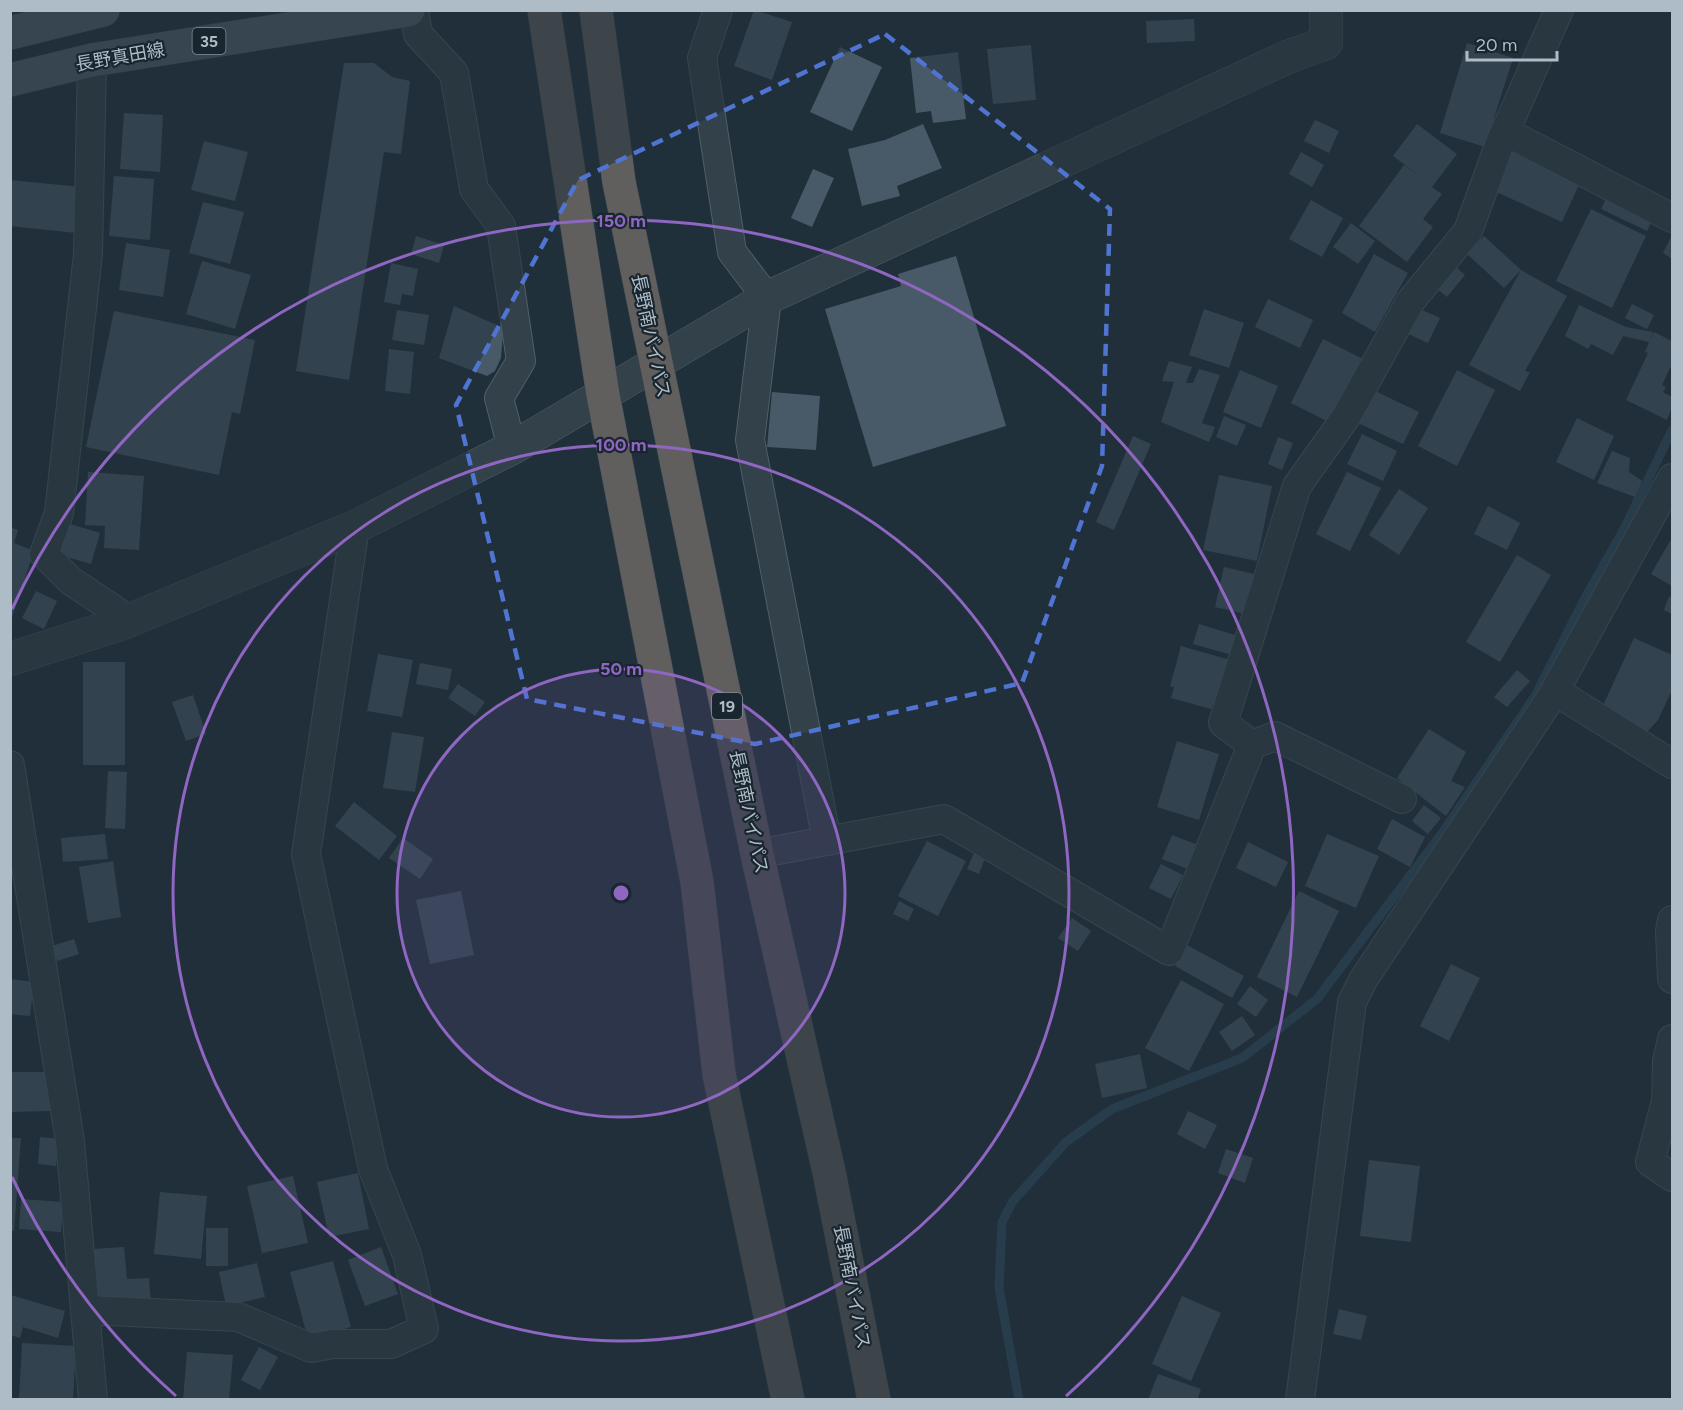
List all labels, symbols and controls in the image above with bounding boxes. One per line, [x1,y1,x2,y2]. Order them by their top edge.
scale bar [1467,24,1557,62]
road number: 35 [192,28,226,54]
text: 20 m [1476,34,1517,56]
street label: 長野真田線 [74,38,166,76]
text: 150 m [596,210,646,232]
street label: 長野南バイパス [627,272,675,400]
text: 100 m [596,434,646,456]
text: 50 m [600,658,642,680]
road number: 19 [712,693,742,719]
street label: 長野南バイパス [725,748,773,876]
centre of rings [611,883,631,903]
street label: 長野南バイパス [829,1223,875,1351]

